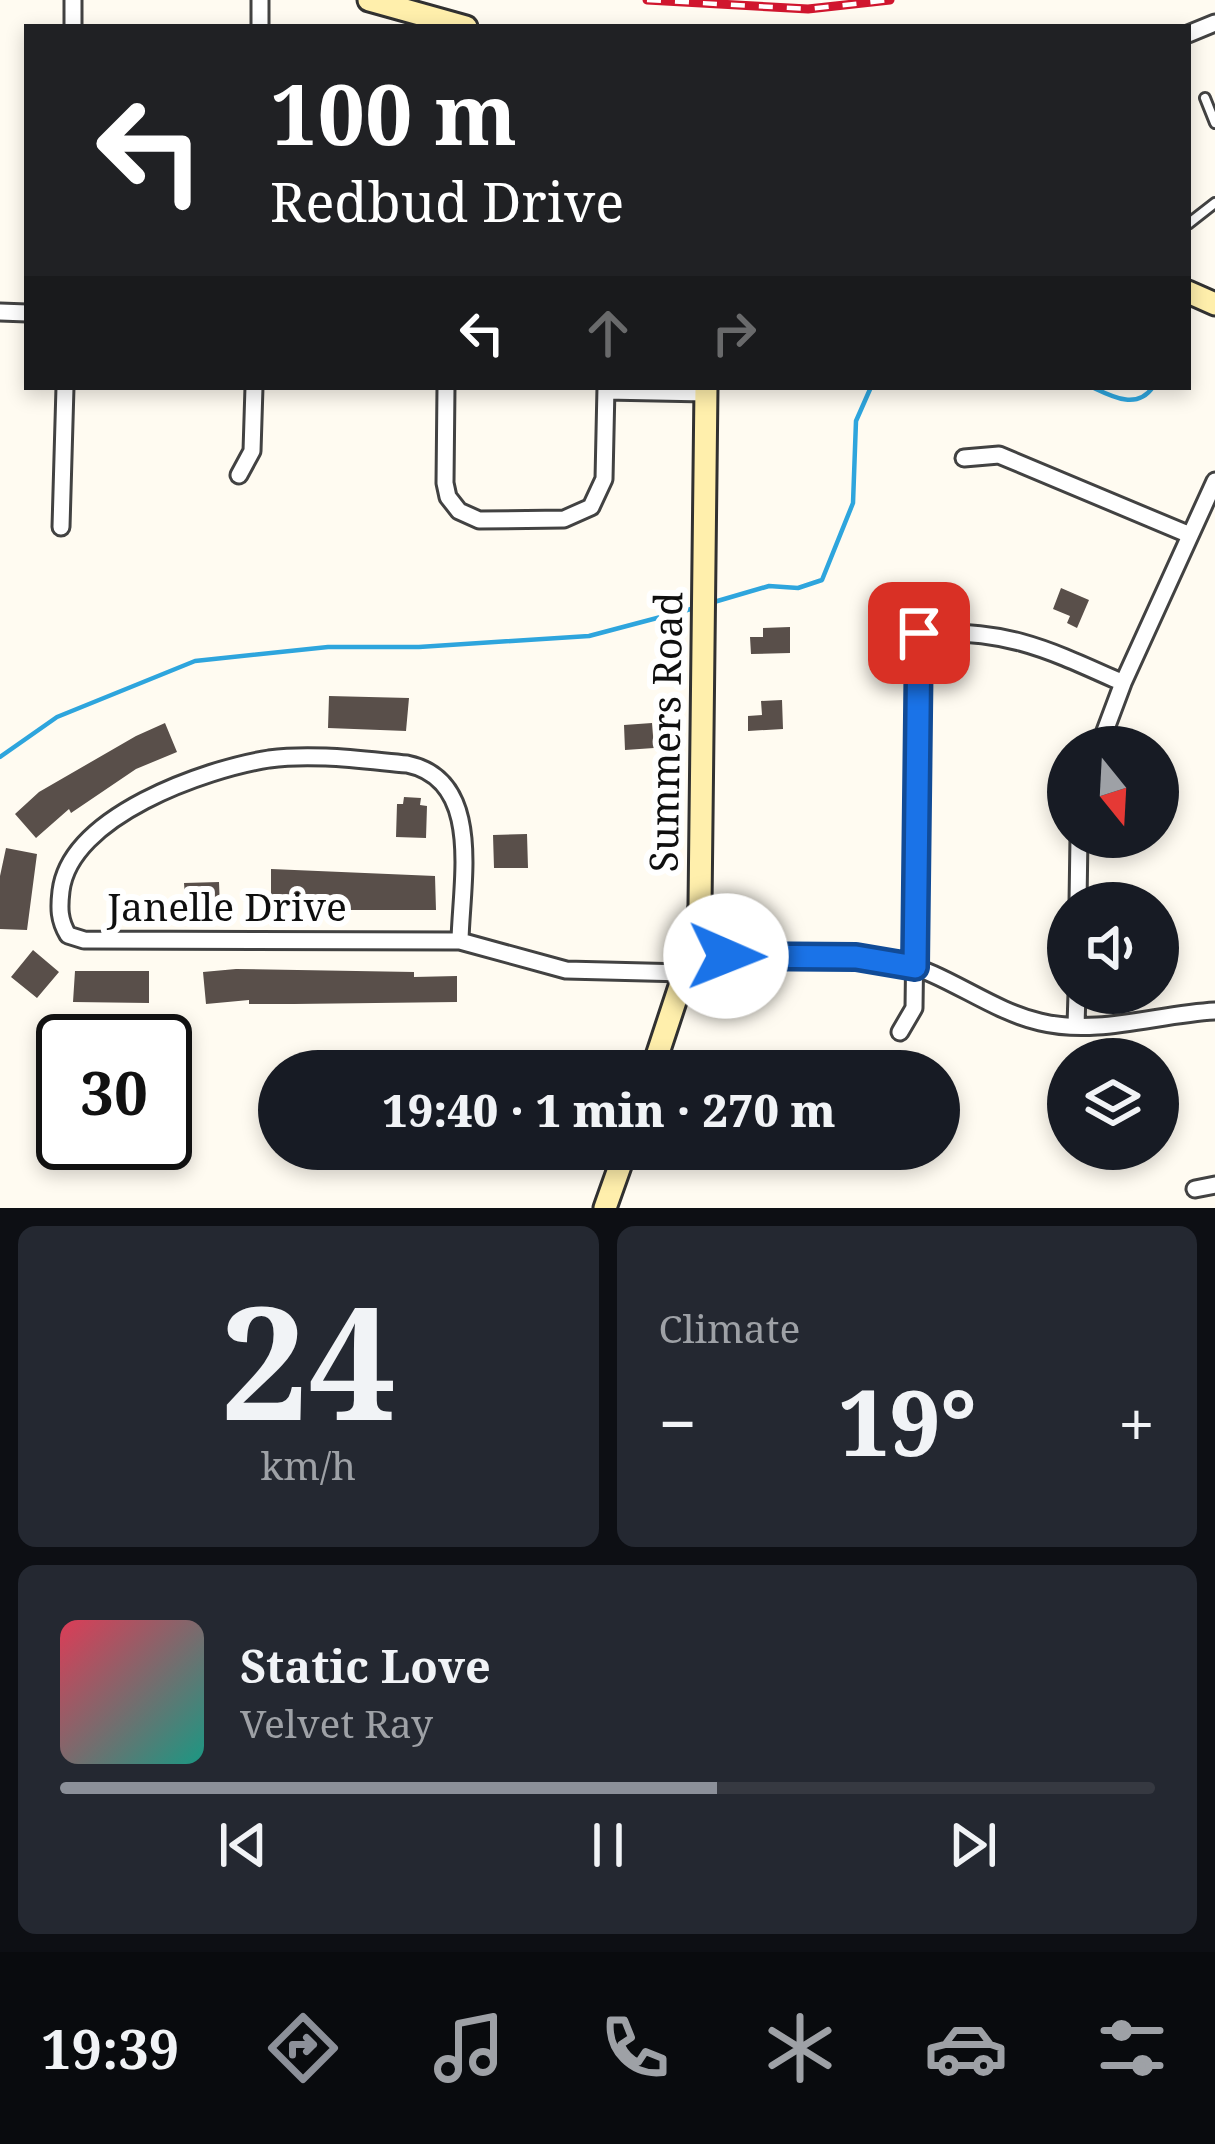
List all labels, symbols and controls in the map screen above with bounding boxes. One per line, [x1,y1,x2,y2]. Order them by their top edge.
text: 100 m [270,55,517,170]
icon: left [72,72,228,228]
text: Redbud Drive [270,164,624,238]
icon: left [449,300,515,366]
icon: ahead [575,300,641,366]
icon: right [701,300,767,366]
pin [868,582,970,684]
street label: Summers Road [636,591,693,873]
icon: arrive [886,600,952,666]
north arrow [1047,726,1179,858]
map controls [1047,726,1179,1170]
street label: Janelle Drive [106,879,347,932]
button: sound [1047,882,1179,1014]
position arrow [663,893,789,1019]
speed limit sign: 30 [36,1014,192,1170]
button: layers [1047,1038,1179,1170]
text: 19:40 · 1 min · 270 m [382,1079,836,1140]
text: 24 [220,1253,396,1466]
text: Climate [659,1301,800,1354]
text: 19° [838,1360,976,1482]
text: − [659,1377,697,1467]
text: + [1118,1377,1155,1467]
text: km/h [260,1438,356,1491]
text: Static Love [240,1635,491,1696]
text: Velvet Ray [240,1696,433,1749]
icon: previous [210,1812,276,1878]
icon: pause [575,1812,641,1878]
icon: next [940,1812,1006,1878]
icon: directions [261,2006,345,2090]
icon: music [427,2006,511,2090]
icon: phone [593,2006,677,2090]
icon: climate [758,2006,842,2090]
icon: car [924,2006,1008,2090]
icon: filters [1090,2006,1174,2090]
text: 19:39 [41,2011,179,2085]

